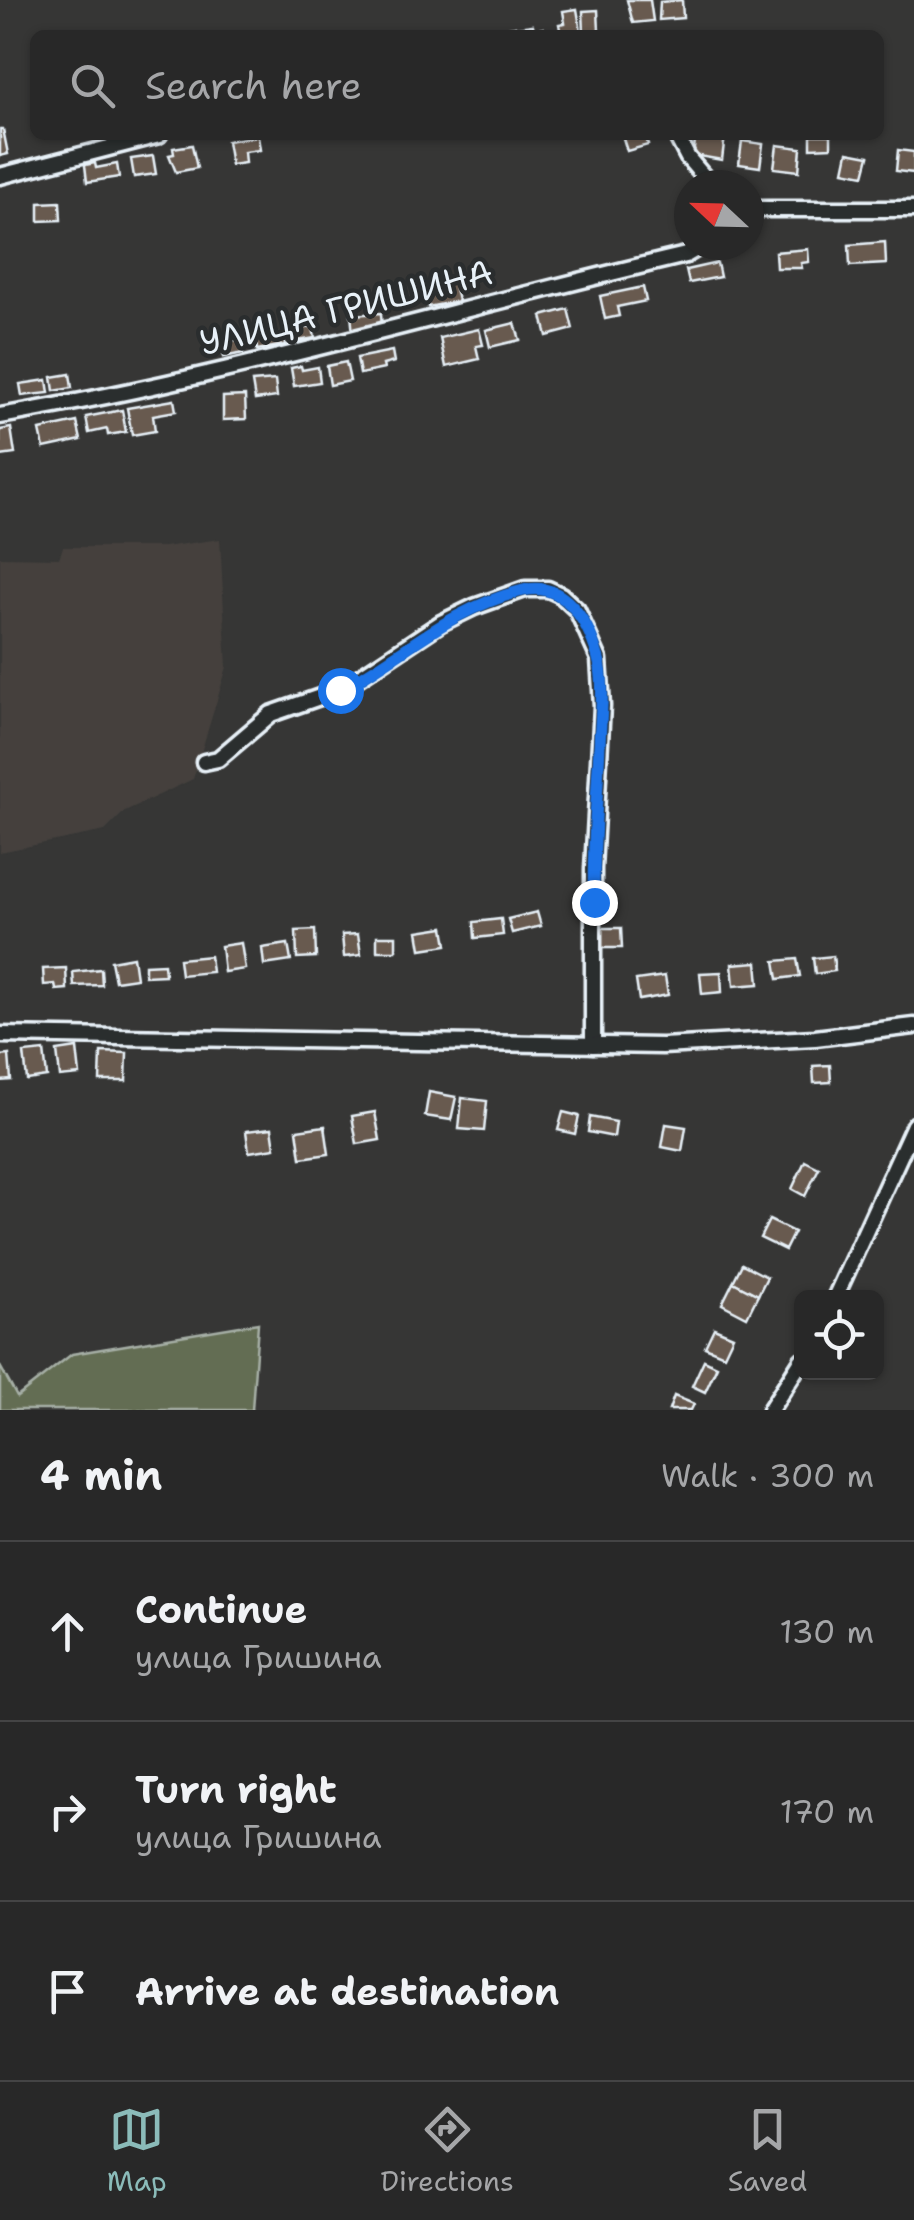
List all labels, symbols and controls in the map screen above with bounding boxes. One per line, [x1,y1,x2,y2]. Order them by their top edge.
search box [30,30,884,140]
icon: search [65,58,120,113]
text: Search here [145,60,362,111]
north arrow [674,170,764,260]
street label: УЛИЦА ГРИШИНА [194,248,498,366]
route start [318,668,364,714]
route end [572,880,618,926]
map controls [794,1290,884,1380]
button: locate [794,1290,884,1380]
text: 4 min [40,1447,162,1503]
text: Walk · 300 m [661,1454,874,1497]
text: Continue [135,1584,307,1635]
icon: ahead [40,1604,95,1659]
text: 130 m [779,1610,874,1653]
text: улица Гришина [135,1635,382,1678]
text: Turn right [135,1764,337,1815]
icon: right [40,1784,95,1839]
text: 170 m [780,1790,874,1833]
text: улица Гришина [135,1815,382,1858]
icon: arrive [40,1964,95,2019]
text: Arrive at destination [135,1966,559,2017]
tab: Map [107,2102,167,2200]
tab: Directions [380,2102,514,2200]
tab: Saved [728,2102,807,2200]

